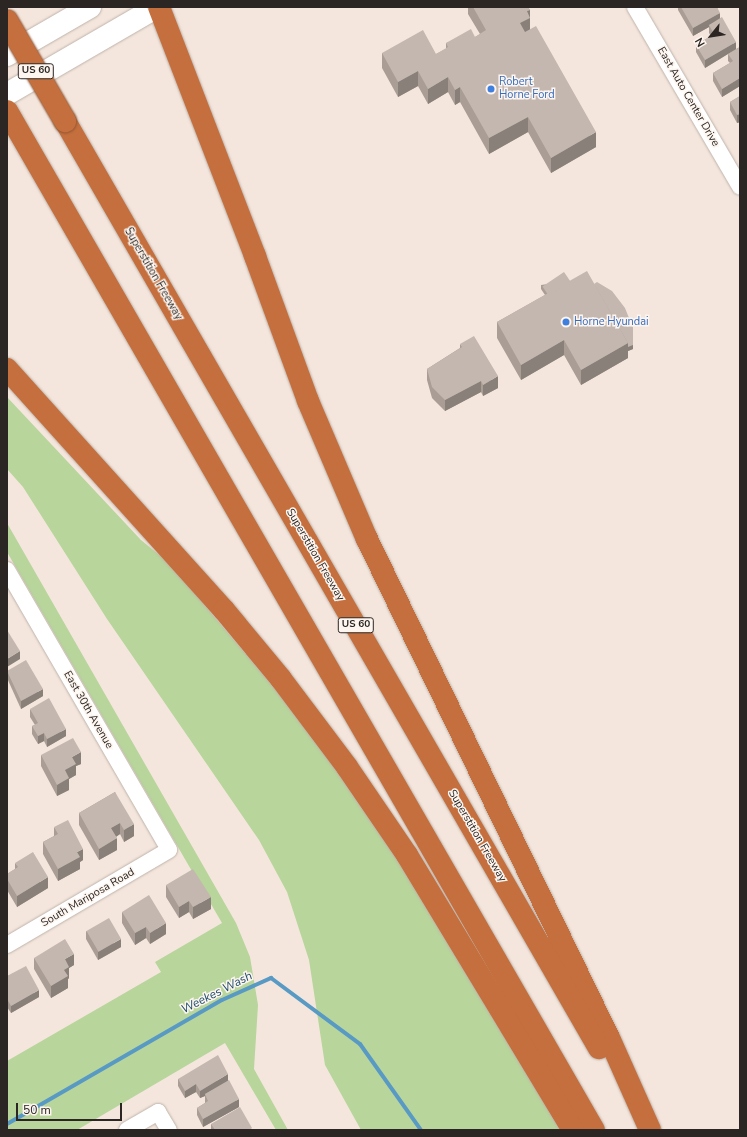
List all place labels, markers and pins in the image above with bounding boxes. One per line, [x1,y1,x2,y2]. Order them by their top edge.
place label: Robert Horne Ford [499,76,555,102]
marker: Robert Horne Ford [486,84,496,94]
place label: Horne Hyundai [574,315,649,329]
marker: Horne Hyundai [561,317,571,327]

